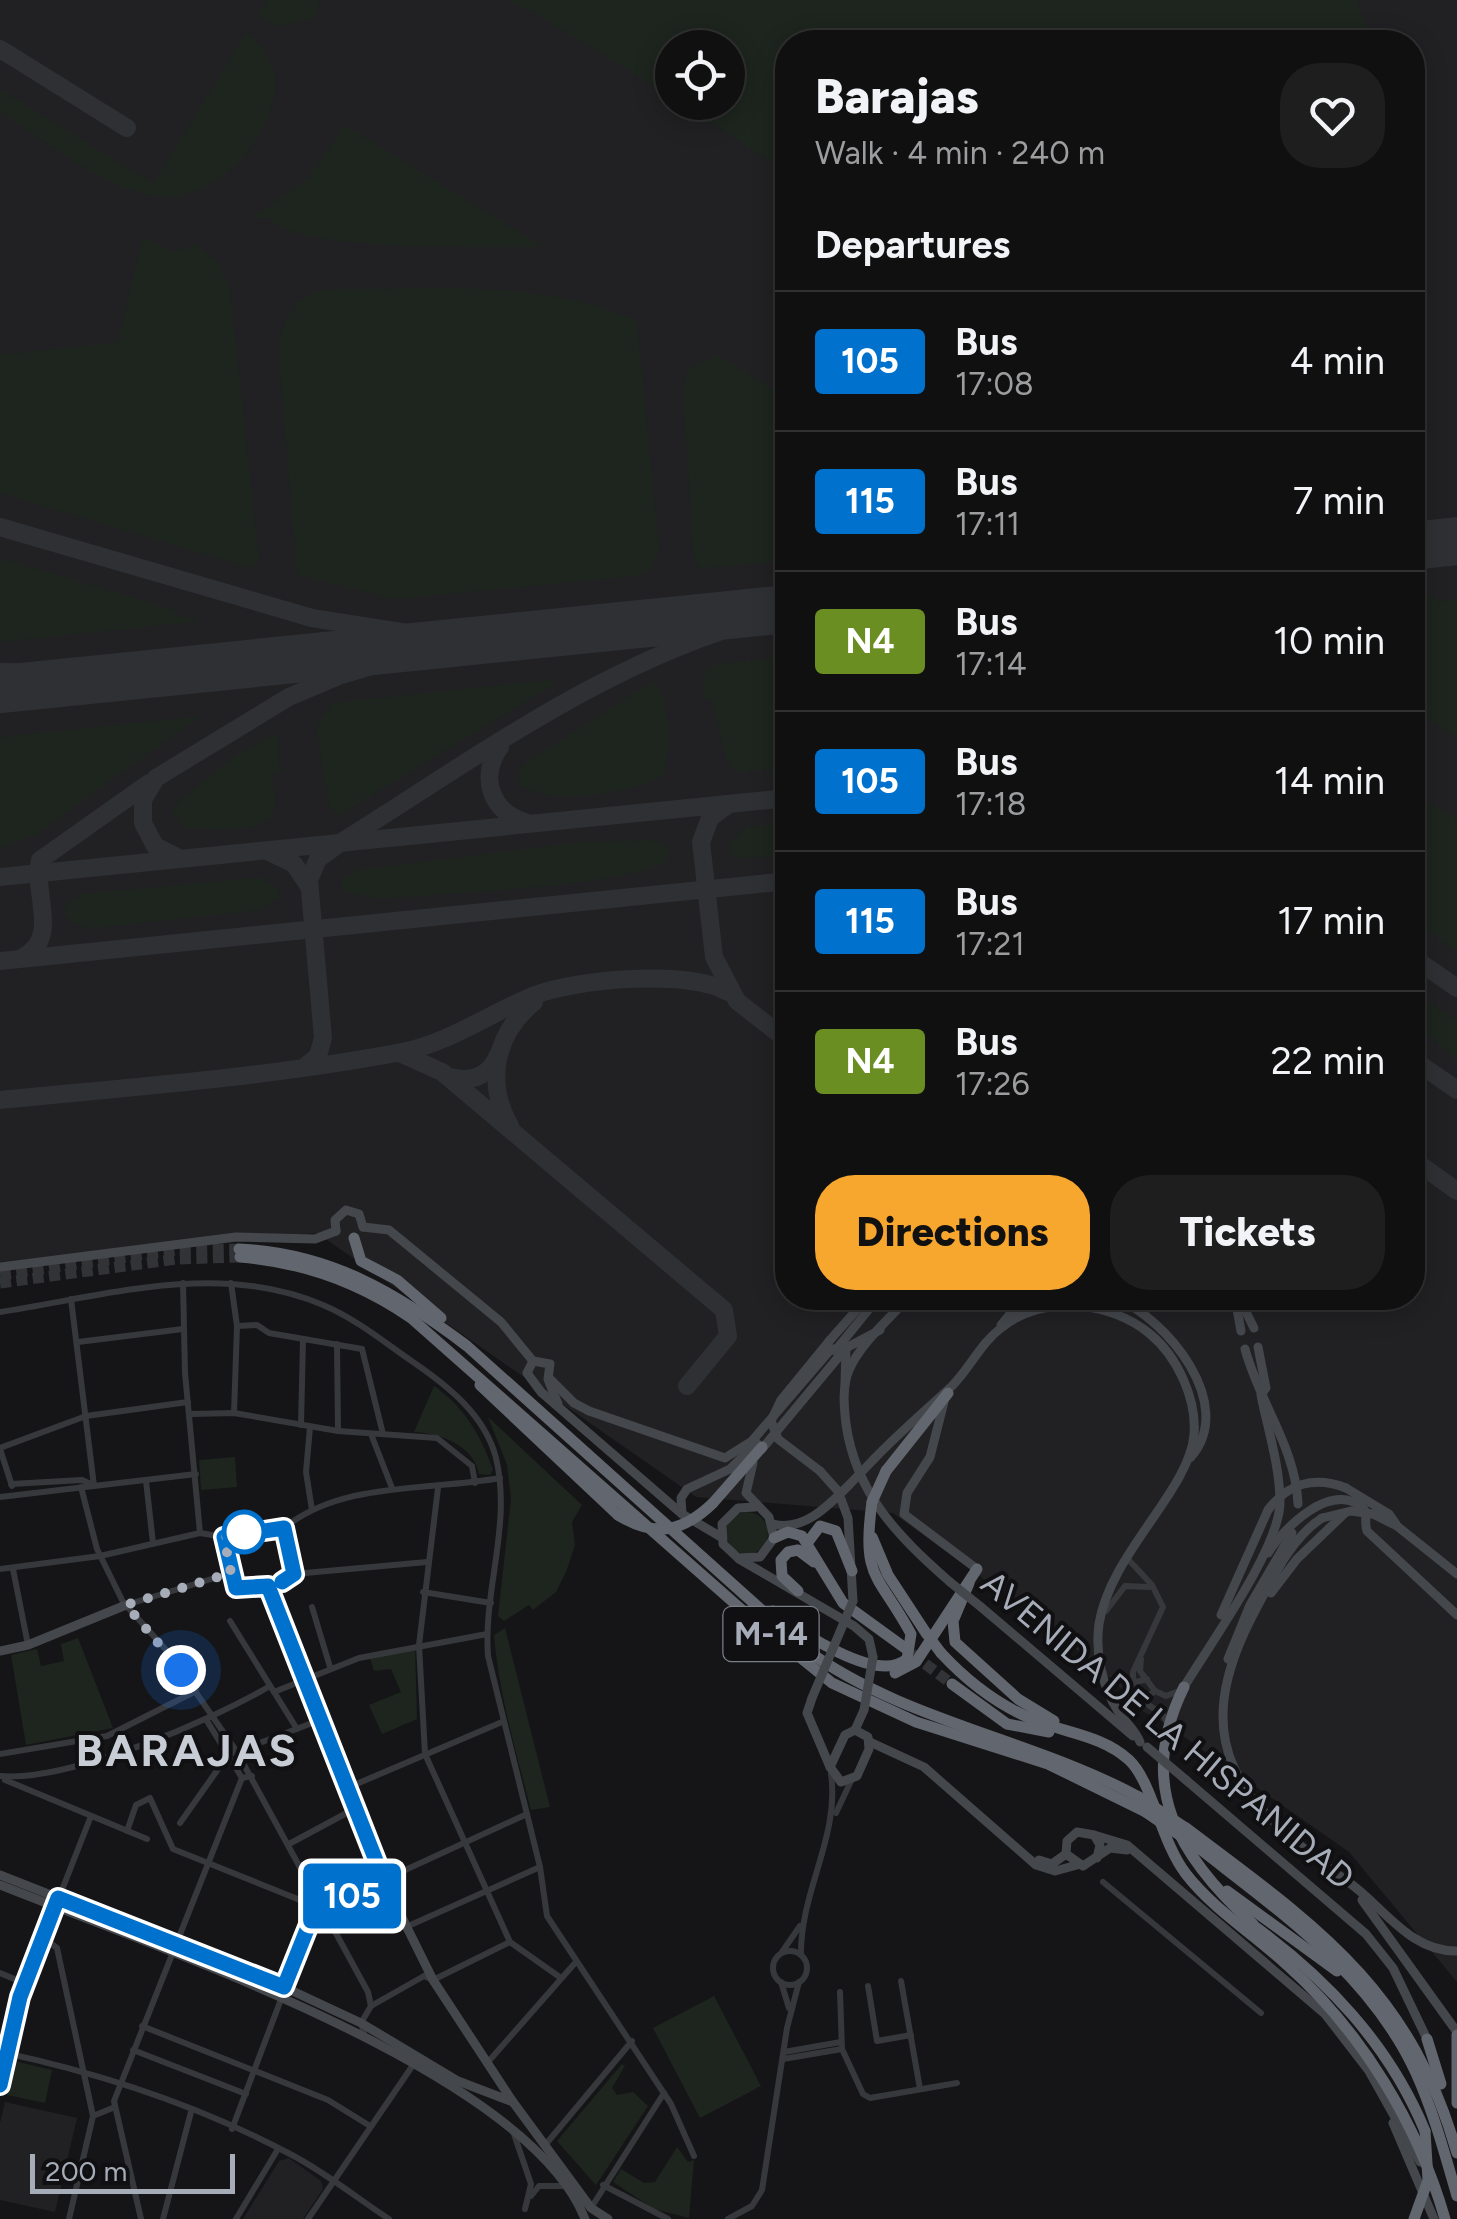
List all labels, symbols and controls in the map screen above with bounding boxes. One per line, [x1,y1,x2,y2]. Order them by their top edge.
map controls [655,30,745,120]
button: locate [655,30,745,120]
button: heart [1280,63,1385,168]
text: Barajas [815,67,979,125]
text: Walk · 4 min · 240 m [815,134,1105,172]
text: Departures [815,222,1010,268]
text: Bus [955,319,1018,365]
text: 4 min [1290,338,1385,384]
text: 105 [841,340,899,382]
text: 17:08 [955,365,1034,403]
text: Bus [955,459,1018,505]
text: 7 min [1293,478,1385,524]
text: 115 [845,480,895,522]
text: 17:11 [955,505,1020,543]
text: Bus [955,599,1018,645]
text: 10 min [1273,618,1385,664]
text: N4 [845,620,895,662]
text: 17:14 [955,645,1027,683]
text: Bus [955,739,1018,785]
text: 14 min [1274,758,1385,804]
text: 105 [841,760,899,802]
text: 17:18 [955,785,1026,823]
text: Bus [955,879,1018,925]
text: 17 min [1277,898,1385,944]
text: 115 [845,900,895,942]
text: 17:21 [955,925,1025,963]
text: Bus [955,1019,1018,1065]
text: 22 min [1271,1038,1385,1084]
text: N4 [845,1040,895,1082]
text: 17:26 [955,1065,1030,1103]
button: Directions [815,1175,1090,1290]
button: Tickets [1110,1175,1385,1290]
unlabelled marker [223,1511,265,1553]
street label: AVENIDA DE LA HISPANIDAD [973,1562,1363,1898]
road number: M-14 [724,1607,818,1661]
your location [156,1645,206,1695]
district label: BARAJAS [76,1723,298,1777]
line badge: 105 [294,1864,410,1928]
text: 105 [323,1875,381,1917]
scale bar [30,2149,235,2194]
text: 200 m [45,2154,127,2188]

